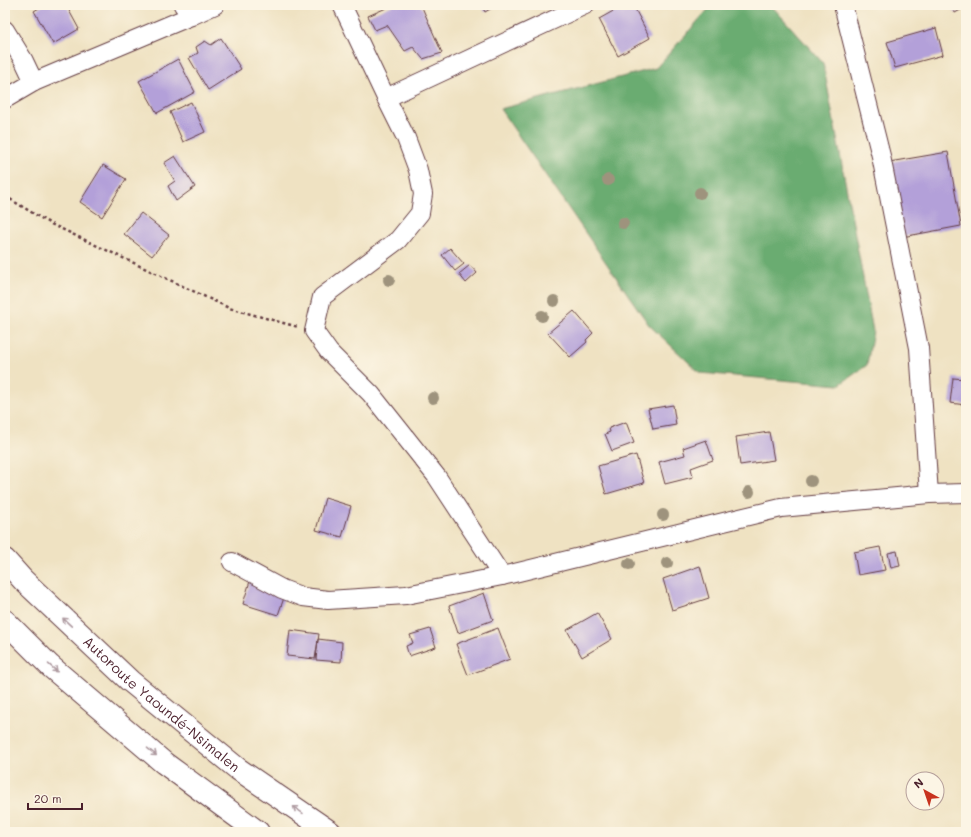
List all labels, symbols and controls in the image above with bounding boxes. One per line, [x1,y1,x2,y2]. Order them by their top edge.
one-way arrow [63,618,73,627]
street label: Autoroute Yaoundé-Nsimalen [79,632,244,776]
one-way arrow [48,663,58,672]
one-way arrow [146,748,157,757]
north arrow [905,771,945,811]
text: N [910,775,926,791]
scale bar [28,785,82,811]
text: 20 m [34,790,62,806]
one-way arrow [293,806,304,814]

